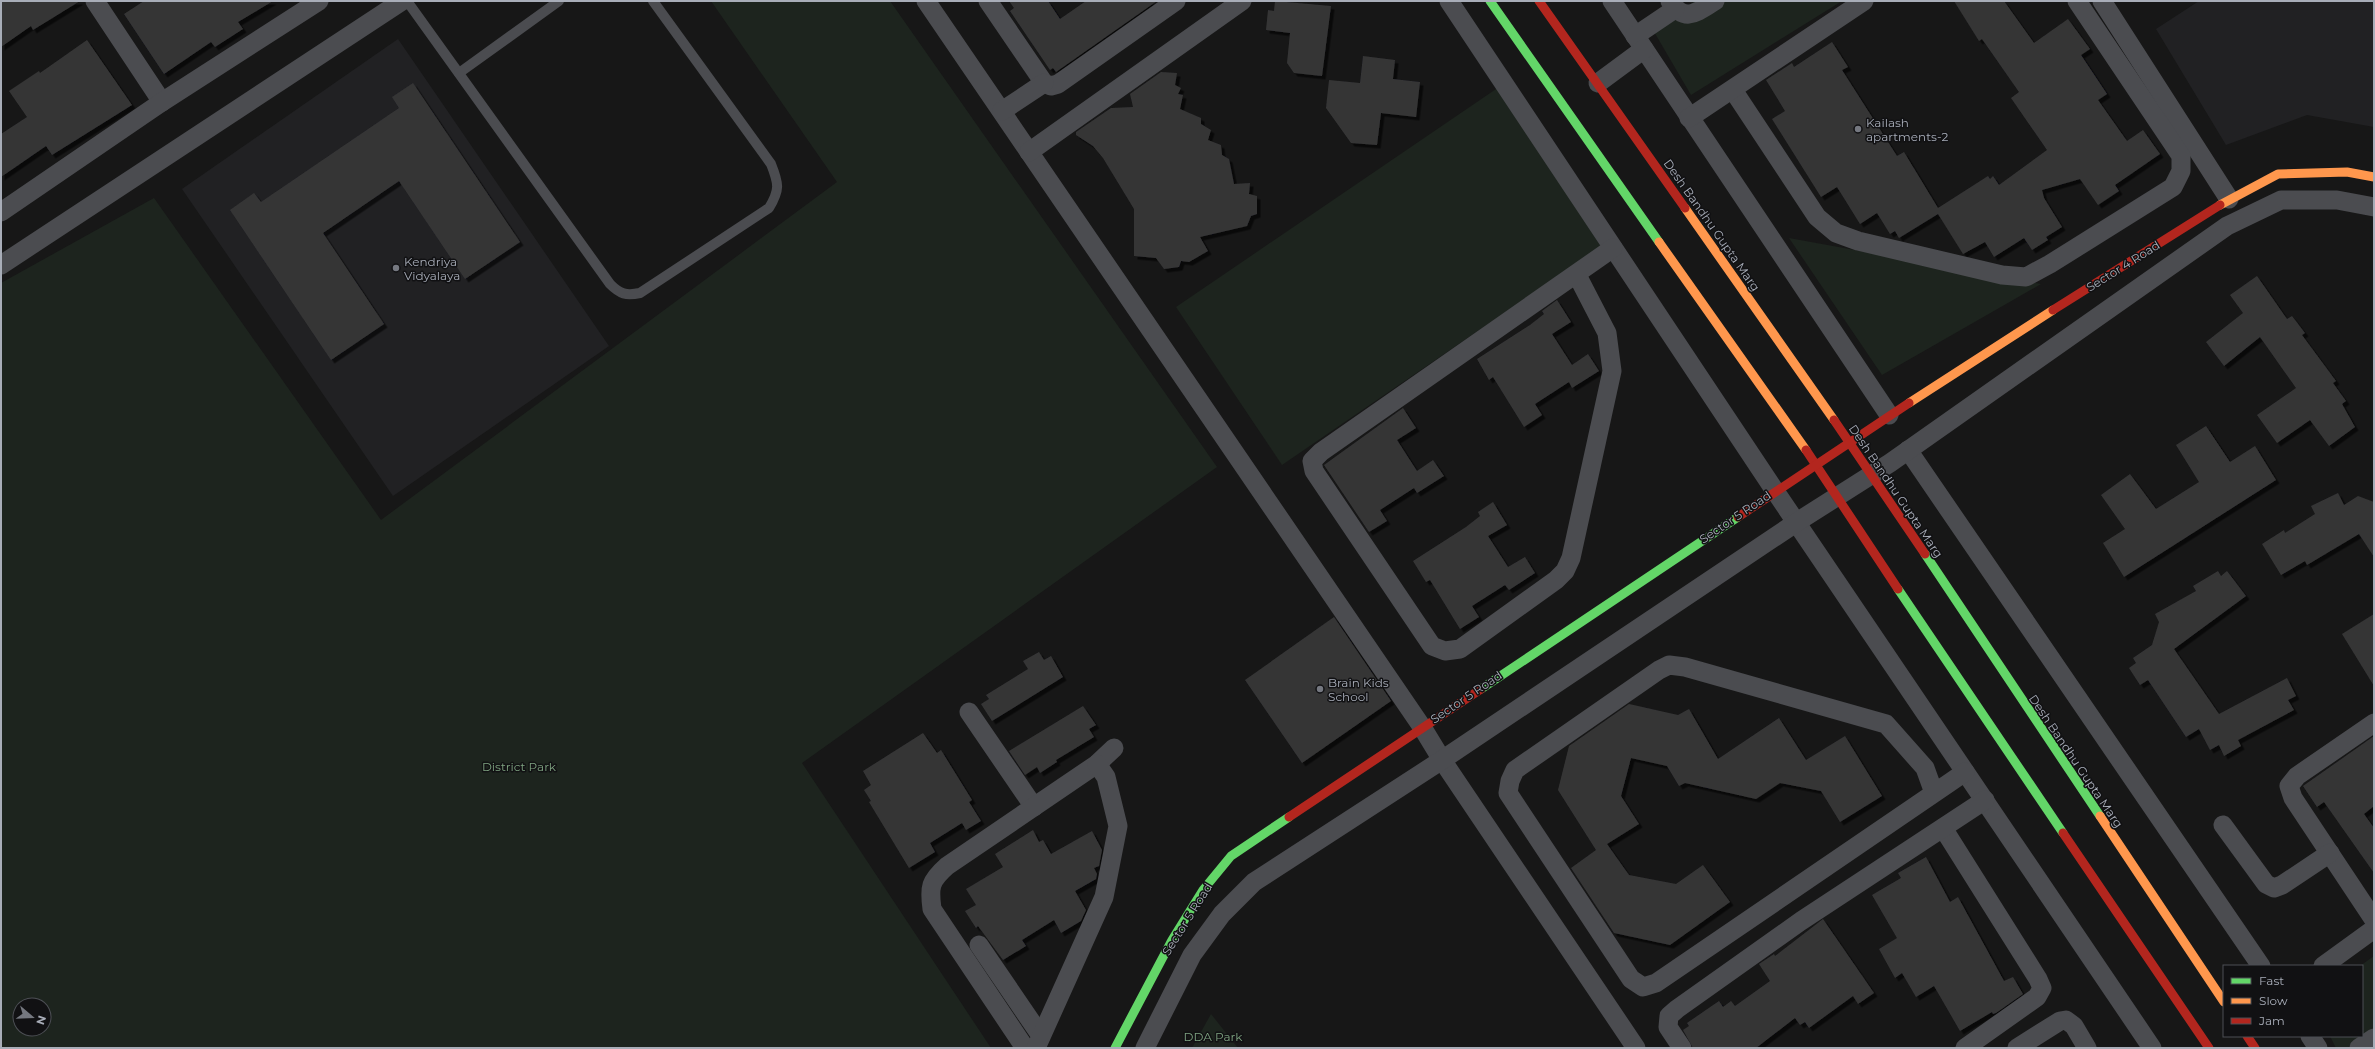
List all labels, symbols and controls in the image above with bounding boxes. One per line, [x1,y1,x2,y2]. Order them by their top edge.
place label: Kailash apartments-2 [1866,115,1948,144]
marker: Kailash apartments-2 [1853,124,1863,134]
street label: Desh Bandhu Gupta Marg [1661,156,1763,294]
street label: Sector 4 Road [2083,237,2163,295]
place label: Kendriya Vidyalaya [404,254,460,283]
marker: Kendriya Vidyalaya [391,263,401,273]
street label: Desh Bandhu Gupta Marg [1846,421,1946,561]
street label: Sector 5 Road [1696,488,1774,546]
street label: Sector 5 Road [1427,668,1505,726]
place label: Brain Kids School [1328,675,1389,704]
marker: Brain Kids School [1315,684,1325,694]
street label: Desh Bandhu Gupta Marg [2026,691,2126,831]
park label: District Park [482,759,557,774]
street label: Sector 5 Road [1159,880,1215,958]
legend [2223,965,2363,1037]
text: Fast [2259,973,2284,988]
text: Slow [2259,993,2288,1008]
north arrow [12,997,52,1037]
text: Jam [2258,1013,2285,1028]
text: N [33,1014,50,1027]
park label: DDA Park [1184,1029,1243,1044]

